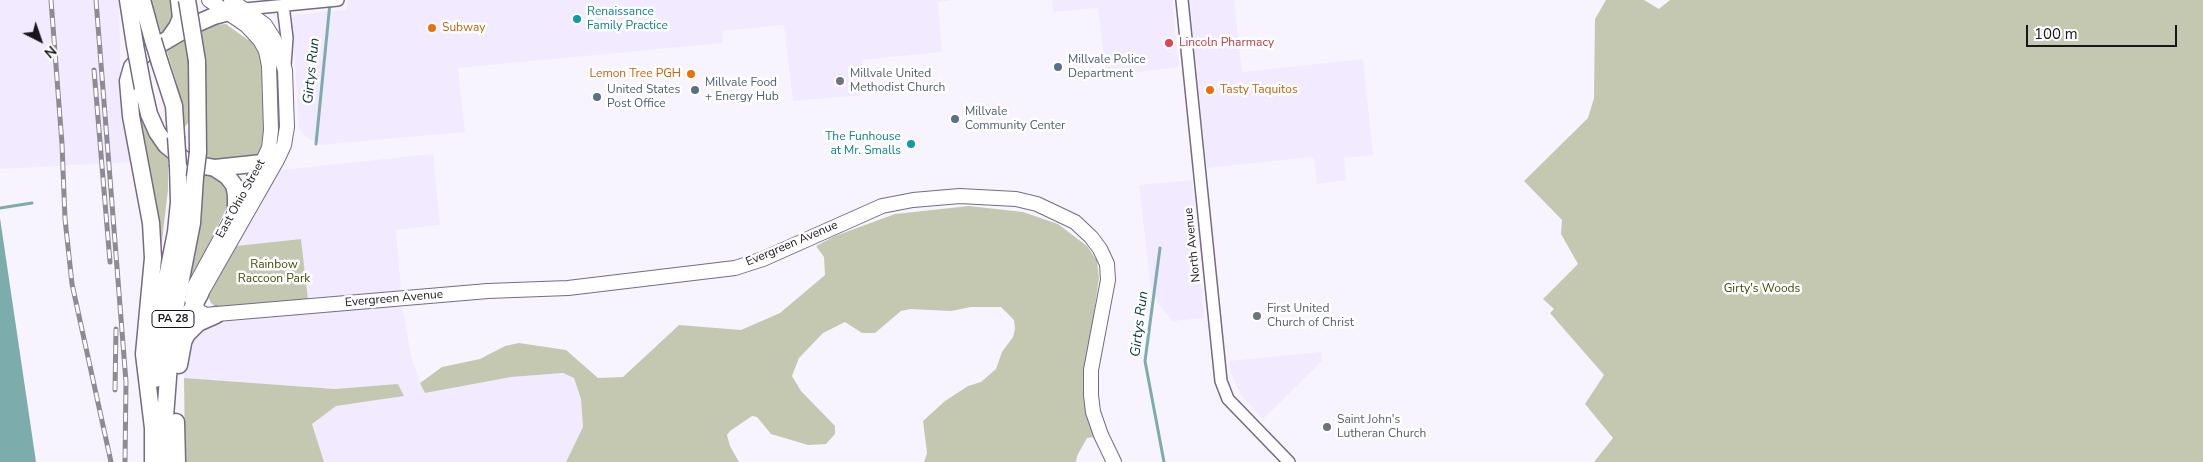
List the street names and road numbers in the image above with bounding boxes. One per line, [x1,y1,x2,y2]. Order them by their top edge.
street label: East Ohio Street [213,157,269,241]
street label: North Avenue [1182,207,1204,283]
street label: Evergreen Avenue [744,218,840,270]
street label: Evergreen Avenue [344,288,444,310]
road number: PA 28 [152,310,194,328]

